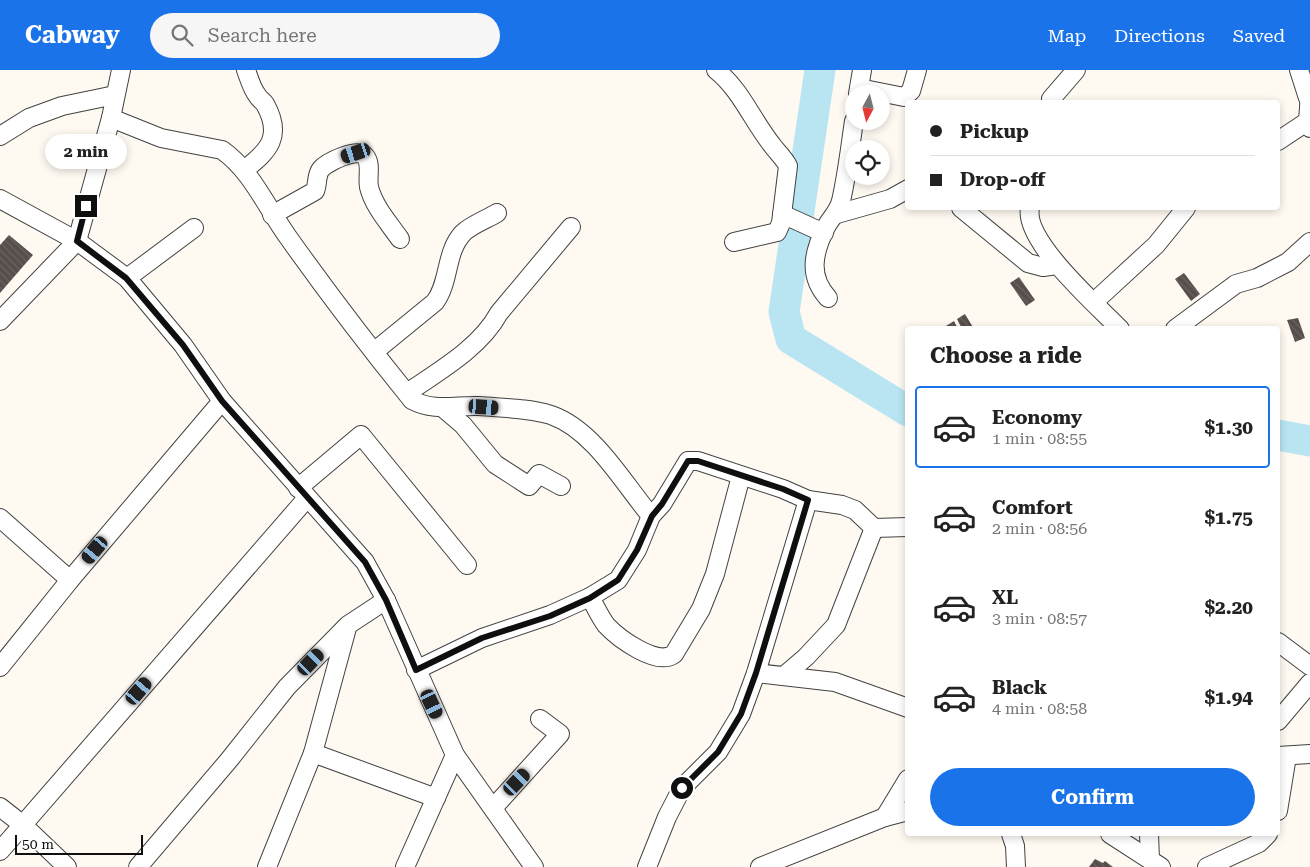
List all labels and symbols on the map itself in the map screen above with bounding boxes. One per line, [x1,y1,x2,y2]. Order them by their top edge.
north arrow [845,85,890,130]
callout: 2 min [45,134,127,168]
car [339,141,372,165]
route end [75,195,97,217]
car [468,398,499,416]
car [79,534,110,566]
car [295,646,326,678]
car [123,675,154,707]
car [418,687,445,721]
car [501,766,532,798]
route start [671,777,693,799]
scale bar [15,832,142,855]

